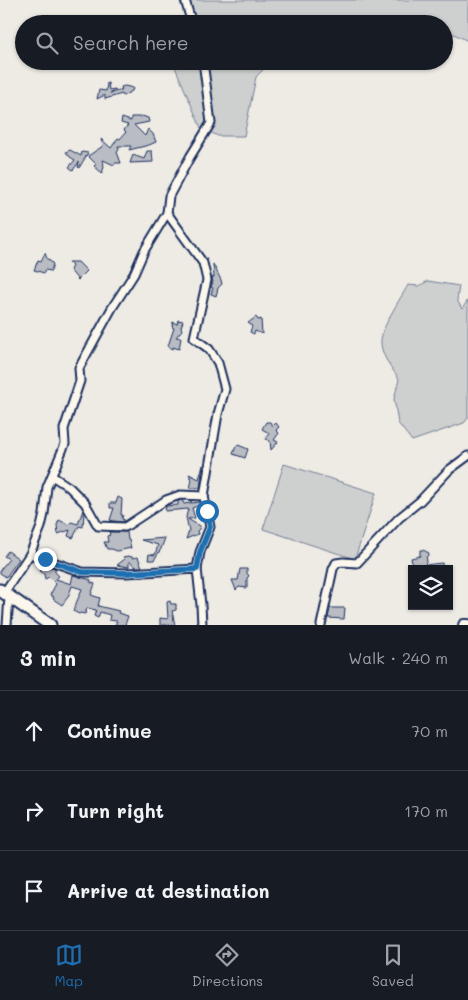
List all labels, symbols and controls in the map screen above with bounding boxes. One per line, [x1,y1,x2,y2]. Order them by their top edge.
search box [15,15,453,70]
icon: search [33,29,61,57]
text: Search here [73,30,189,55]
route start [196,500,219,523]
route end [34,548,57,571]
map controls [408,565,453,610]
button: layers [408,565,453,610]
text: 3 min [20,644,76,671]
text: Walk · 240 m [348,647,448,668]
icon: ahead [20,717,48,745]
text: Continue [67,718,152,743]
text: 70 m [411,720,448,741]
icon: right [20,797,48,825]
text: Turn right [67,798,164,823]
text: 170 m [404,800,448,821]
icon: arrive [20,877,48,905]
text: Arrive at destination [67,878,270,903]
tab: Map [54,941,83,990]
tab: Directions [192,941,263,990]
tab: Saved [372,941,414,990]

